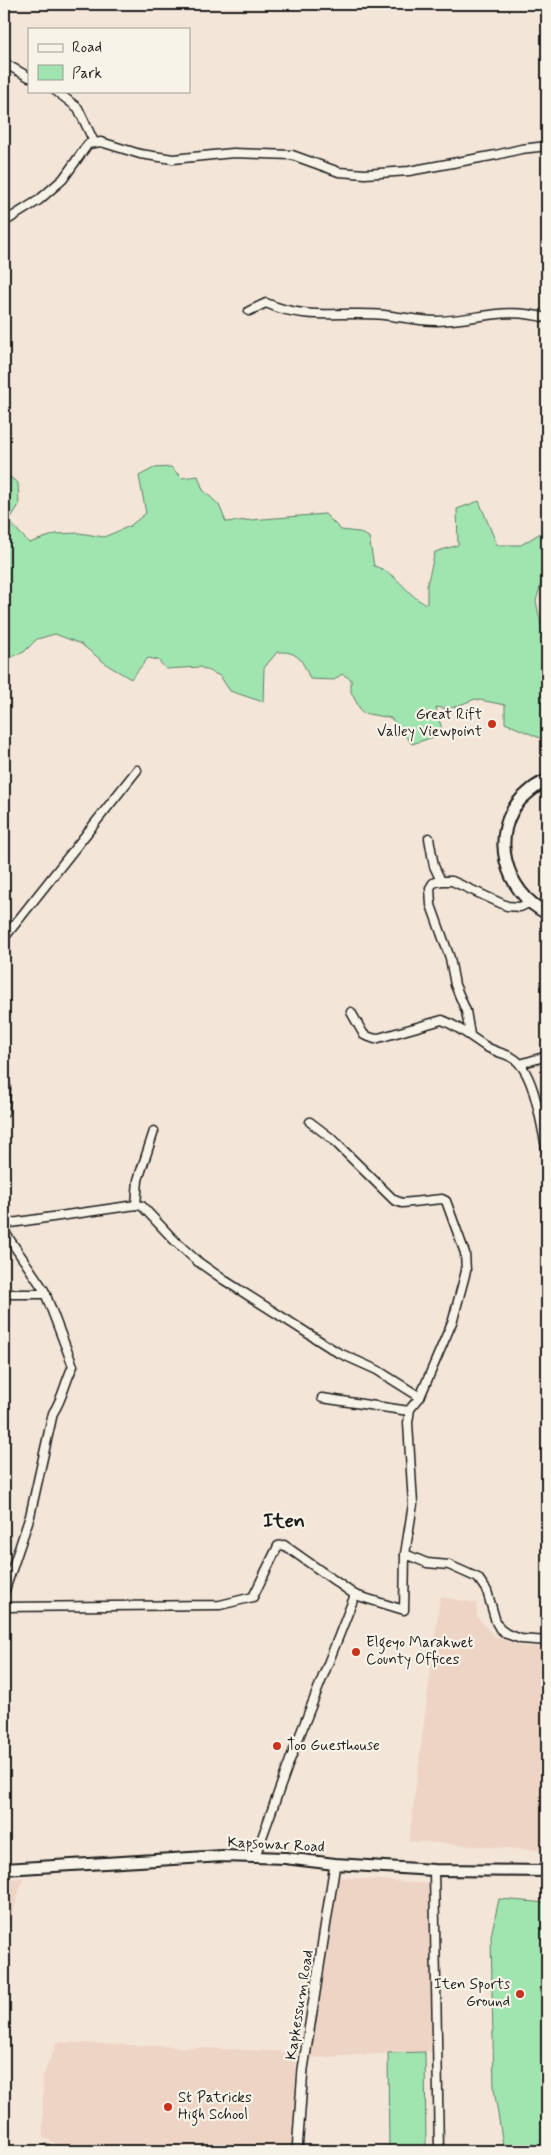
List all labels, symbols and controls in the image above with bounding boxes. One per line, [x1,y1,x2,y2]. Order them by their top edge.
legend [28,28,190,92]
text: Road [72,38,102,58]
text: Park [72,64,102,84]
place label: Great Rift Valley Viewpoint [377,705,482,742]
marker: Great Rift Valley Viewpoint [486,718,498,730]
district label: Iten [263,1508,305,1535]
place label: Elgeyo Marakwet County Offices [366,1633,474,1670]
marker: Elgeyo Marakwet County Offices [350,1646,362,1658]
place label: Too Guesthouse [287,1736,380,1756]
marker: Too Guesthouse [271,1740,283,1752]
street label: Kapsowar Road [227,1832,325,1858]
street label: Kapkessum Road [281,1949,319,2061]
place label: Iten Sports Ground [434,1975,510,2012]
marker: Iten Sports Ground [514,1988,526,2000]
place label: St Patricks High School [178,2088,252,2126]
marker: St Patricks High School [162,2101,174,2113]

